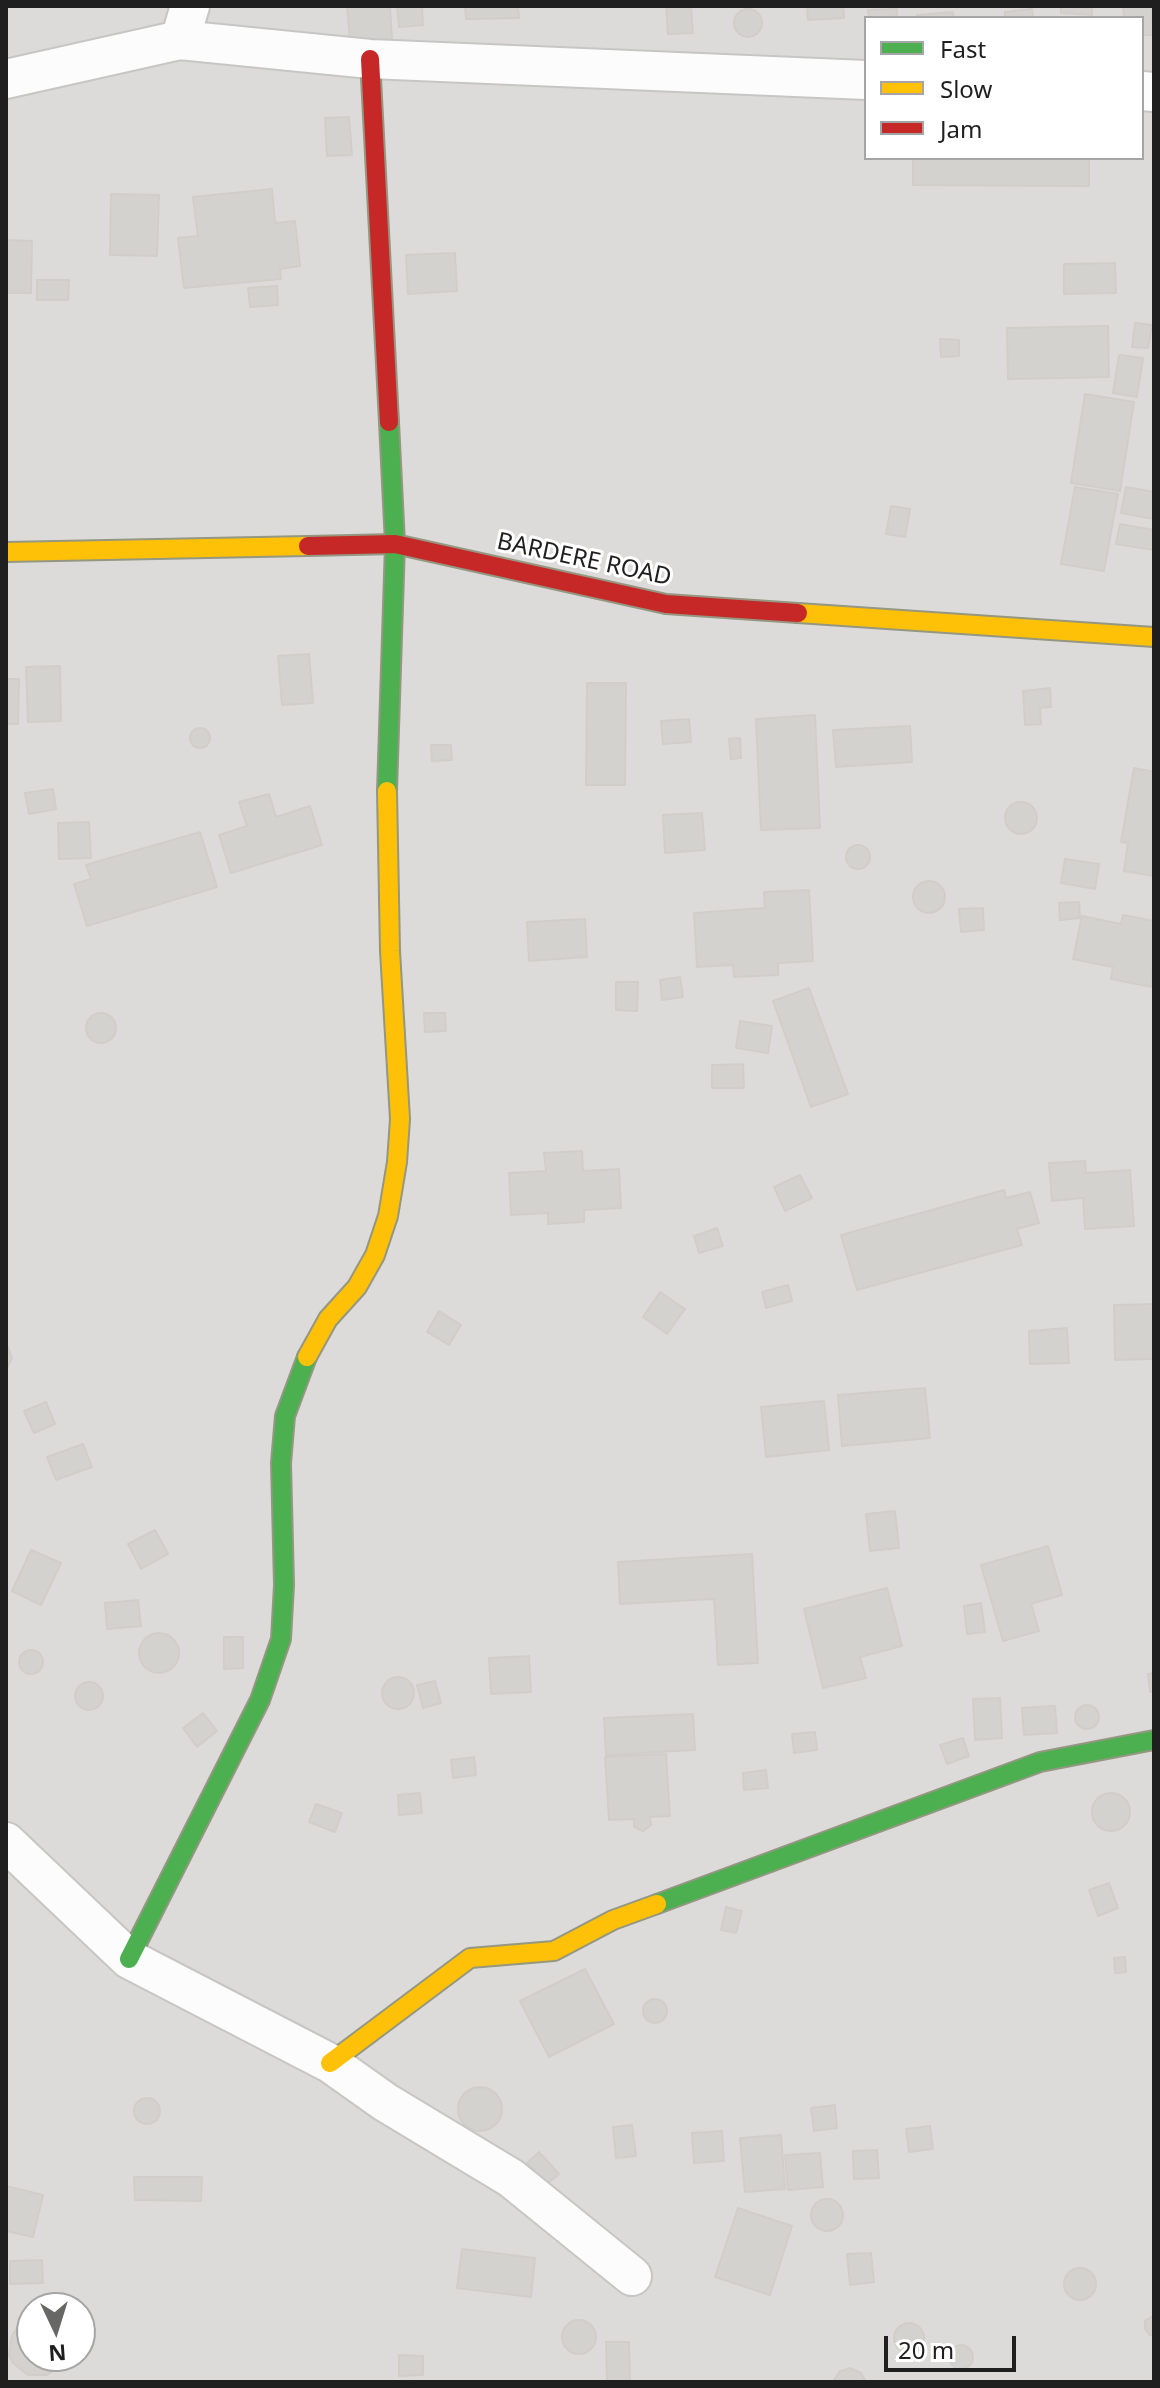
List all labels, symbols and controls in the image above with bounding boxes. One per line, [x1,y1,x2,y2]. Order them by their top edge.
legend [864,16,1144,160]
text: Fast [940,32,986,65]
text: Slow [940,72,992,105]
text: Jam [940,112,982,145]
street label: BARDERE ROAD [494,527,674,593]
north arrow [16,2292,96,2372]
scale bar [888,2320,1020,2370]
text: 20 m [898,2333,954,2366]
text: N [48,2338,68,2370]

